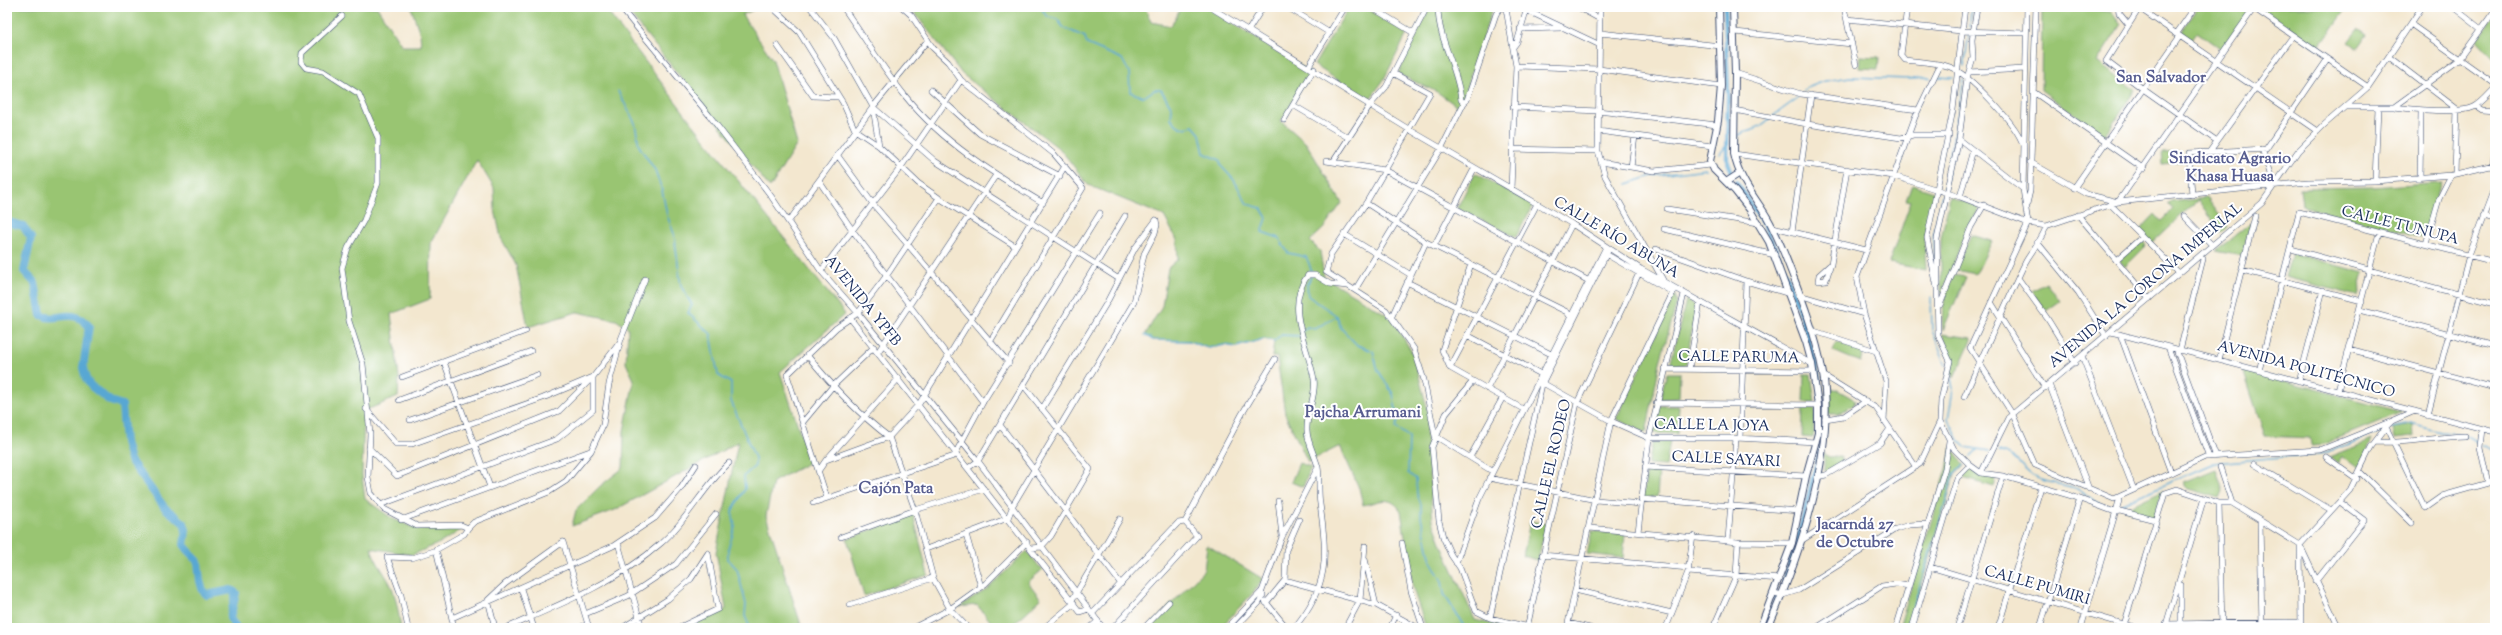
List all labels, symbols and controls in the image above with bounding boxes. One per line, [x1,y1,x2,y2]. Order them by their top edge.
district label: San Salvador [2116,67,2207,90]
district label: Sindicato Agrario Khasa Huasa [2169,148,2291,189]
street label: CALLE RÍO ABUNA [1549,191,1683,284]
street label: AVENIDA LA CORONA IMPERIAL [2045,199,2247,373]
street label: CALLE TUNUPA [2339,201,2461,251]
street label: AVENIDA YPFB [819,251,906,351]
street label: AVENIDA POLITÉCNICO [2215,335,2398,404]
street label: CALLE PARUMA [1678,346,1800,370]
street label: CALLE EL RODEO [1527,397,1577,531]
district label: Pajcha Arrumani [1305,402,1422,425]
street label: CALLE LA JOYA [1654,414,1770,438]
street label: CALLE SAYARI [1671,447,1781,473]
district label: Cajón Pata [859,478,934,501]
district label: Jacarndá 27 de Octubre [1815,514,1894,555]
street label: CALLE PUMIRI [1982,561,2092,611]

